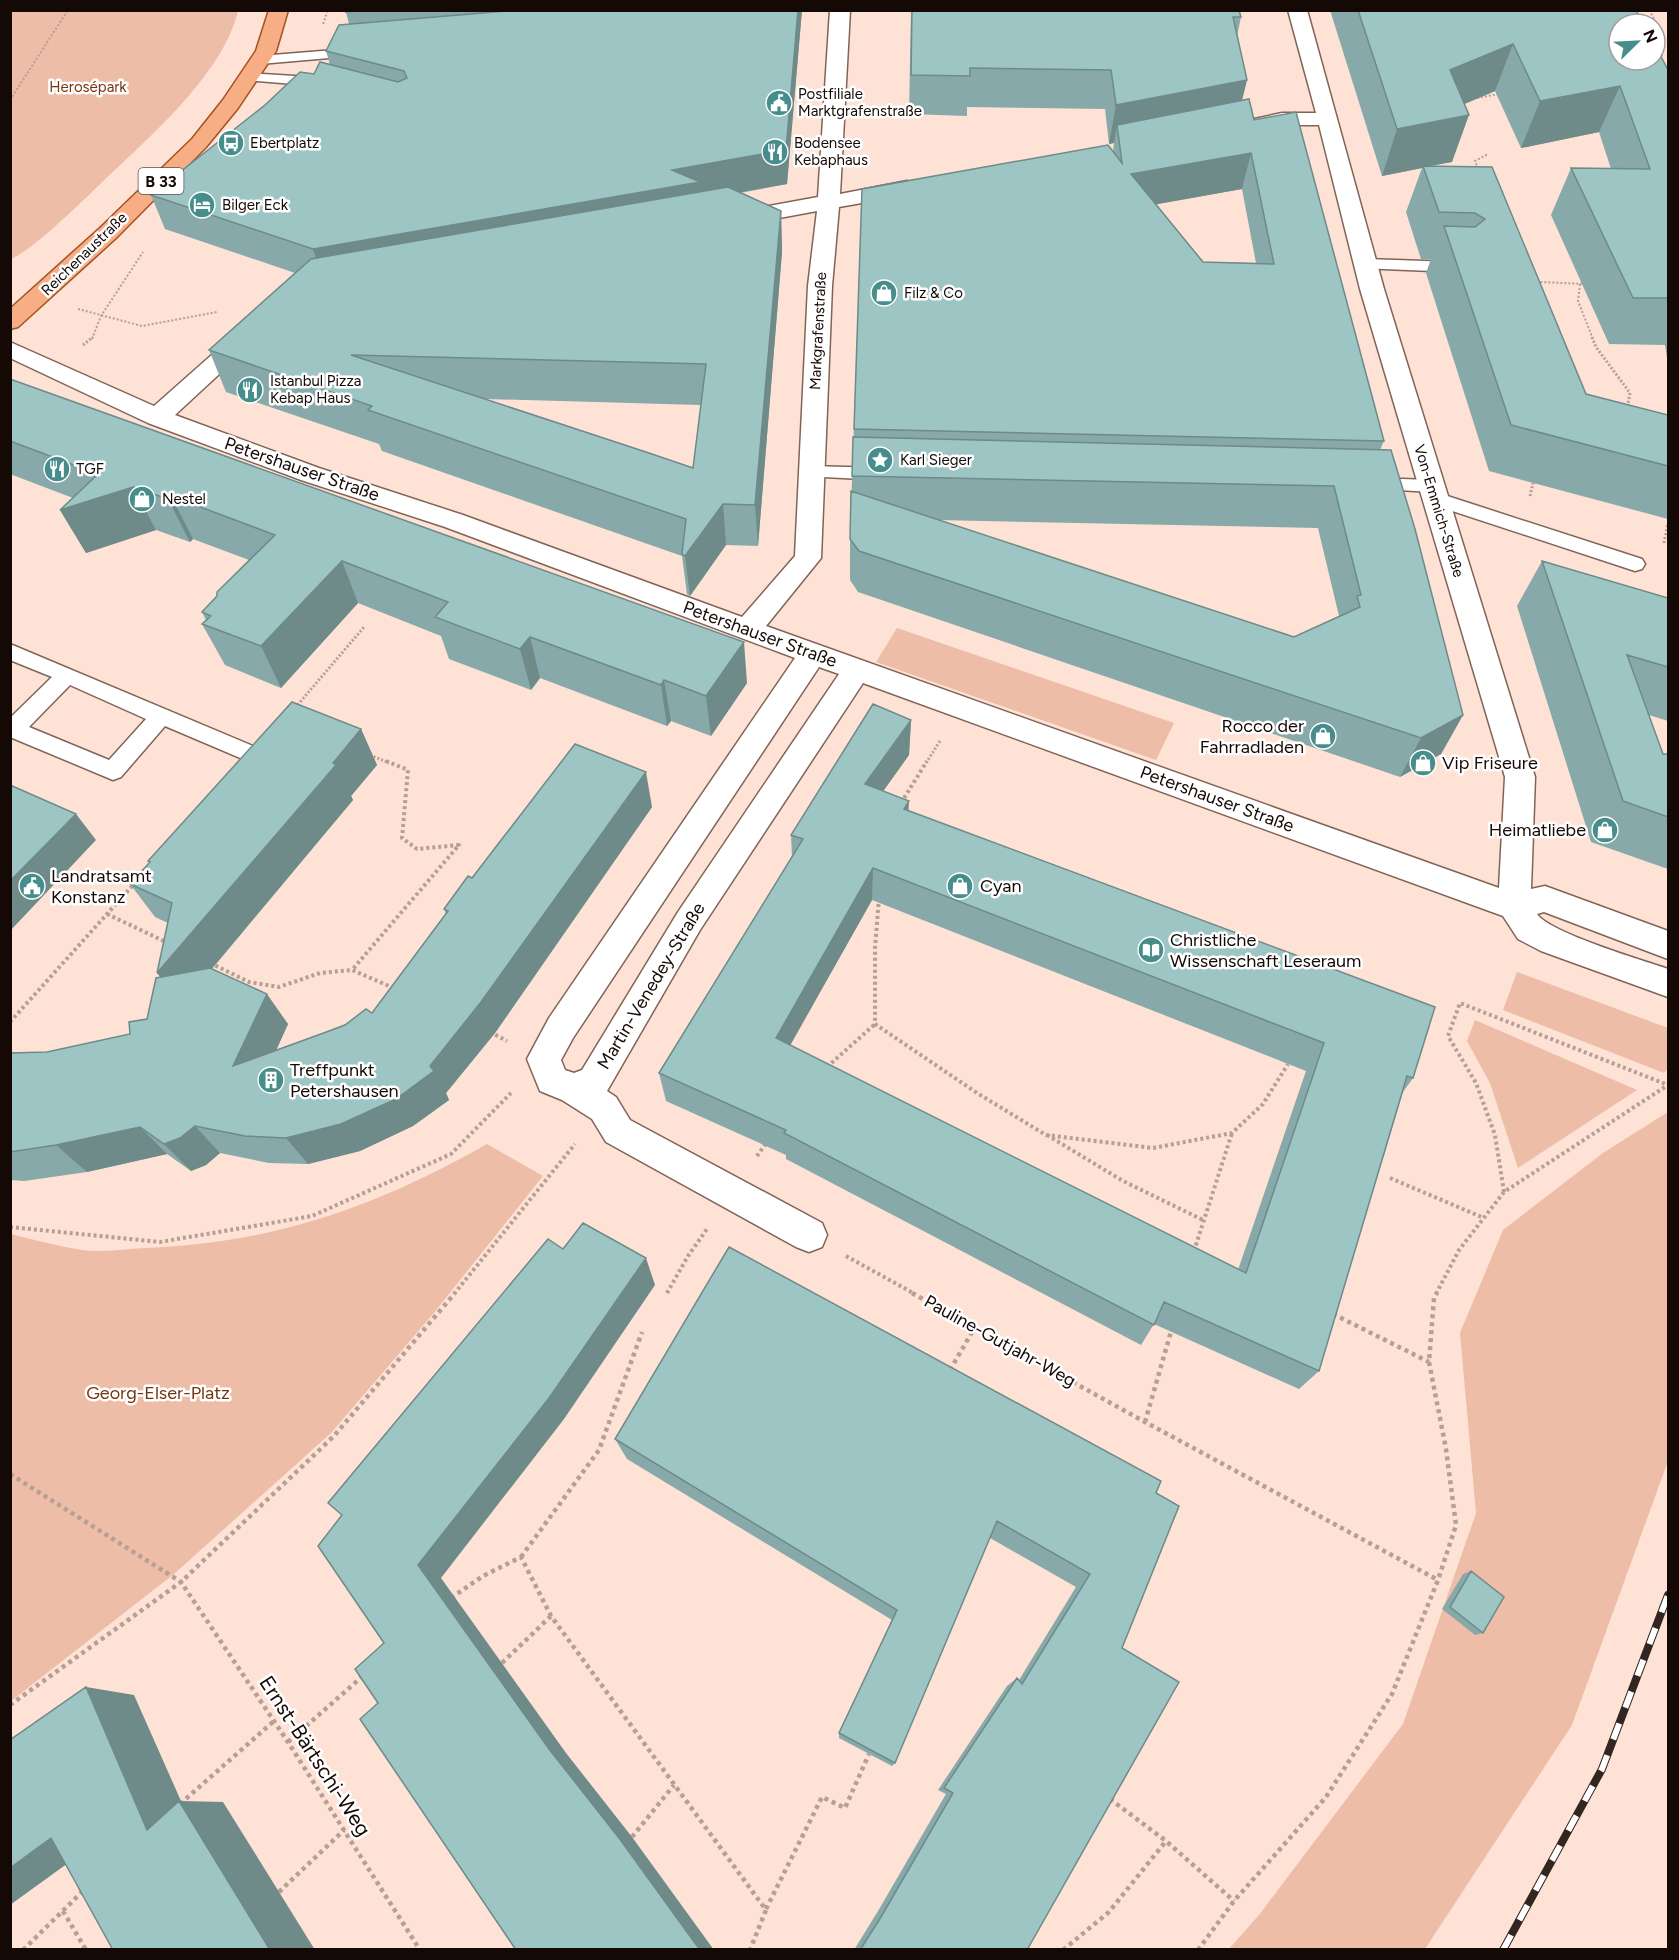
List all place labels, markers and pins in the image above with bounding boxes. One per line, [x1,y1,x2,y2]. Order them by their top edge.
place label: Postfiliale Marktgrafenstraße [798,85,922,120]
public building icon: Postfiliale Marktgrafenstraße [764,88,794,118]
bus stop icon: Ebertplatz [216,128,246,158]
place label: Ebertplatz [250,134,319,152]
place label: Bodensee Kebaphaus [794,134,868,169]
restaurant icon: Bodensee Kebaphaus [760,137,790,167]
hotel icon: Bilger Eck [187,190,217,220]
place label: Bilger Eck [222,196,289,214]
shop icon: Filz & Co [869,278,899,308]
place label: Filz & Co [904,284,963,302]
place label: Istanbul Pizza Kebap Haus [270,372,361,407]
restaurant icon: Istanbul Pizza Kebap Haus [235,375,265,405]
place icon: Karl Sieger [865,445,895,475]
place label: Karl Sieger [900,451,972,469]
restaurant icon: TGF [42,454,72,484]
place label: TGF [76,460,104,478]
shop icon: Nestel [127,484,157,514]
place label: Nestel [162,490,206,508]
place label: Rocco der Fahrradladen [1200,715,1304,758]
shop icon: Rocco der Fahrradladen [1308,721,1338,751]
shop icon: Vip Friseure [1408,748,1438,778]
place label: Vip Friseure [1442,752,1538,774]
shop icon: Heimatliebe [1590,815,1620,845]
place label: Heimatliebe [1489,819,1586,841]
place label: Landratsamt Konstanz [51,865,152,908]
public building icon: Landratsamt Konstanz [17,871,47,901]
shop icon: Cyan [945,871,975,901]
place label: Cyan [980,875,1021,897]
place label: Christliche Wissenschaft Leseraum [1170,929,1361,972]
library icon: Christliche Wissenschaft Leseraum [1136,935,1166,965]
place label: Treffpunkt Petershausen [290,1059,399,1102]
building icon: Treffpunkt Petershausen [256,1065,286,1095]

